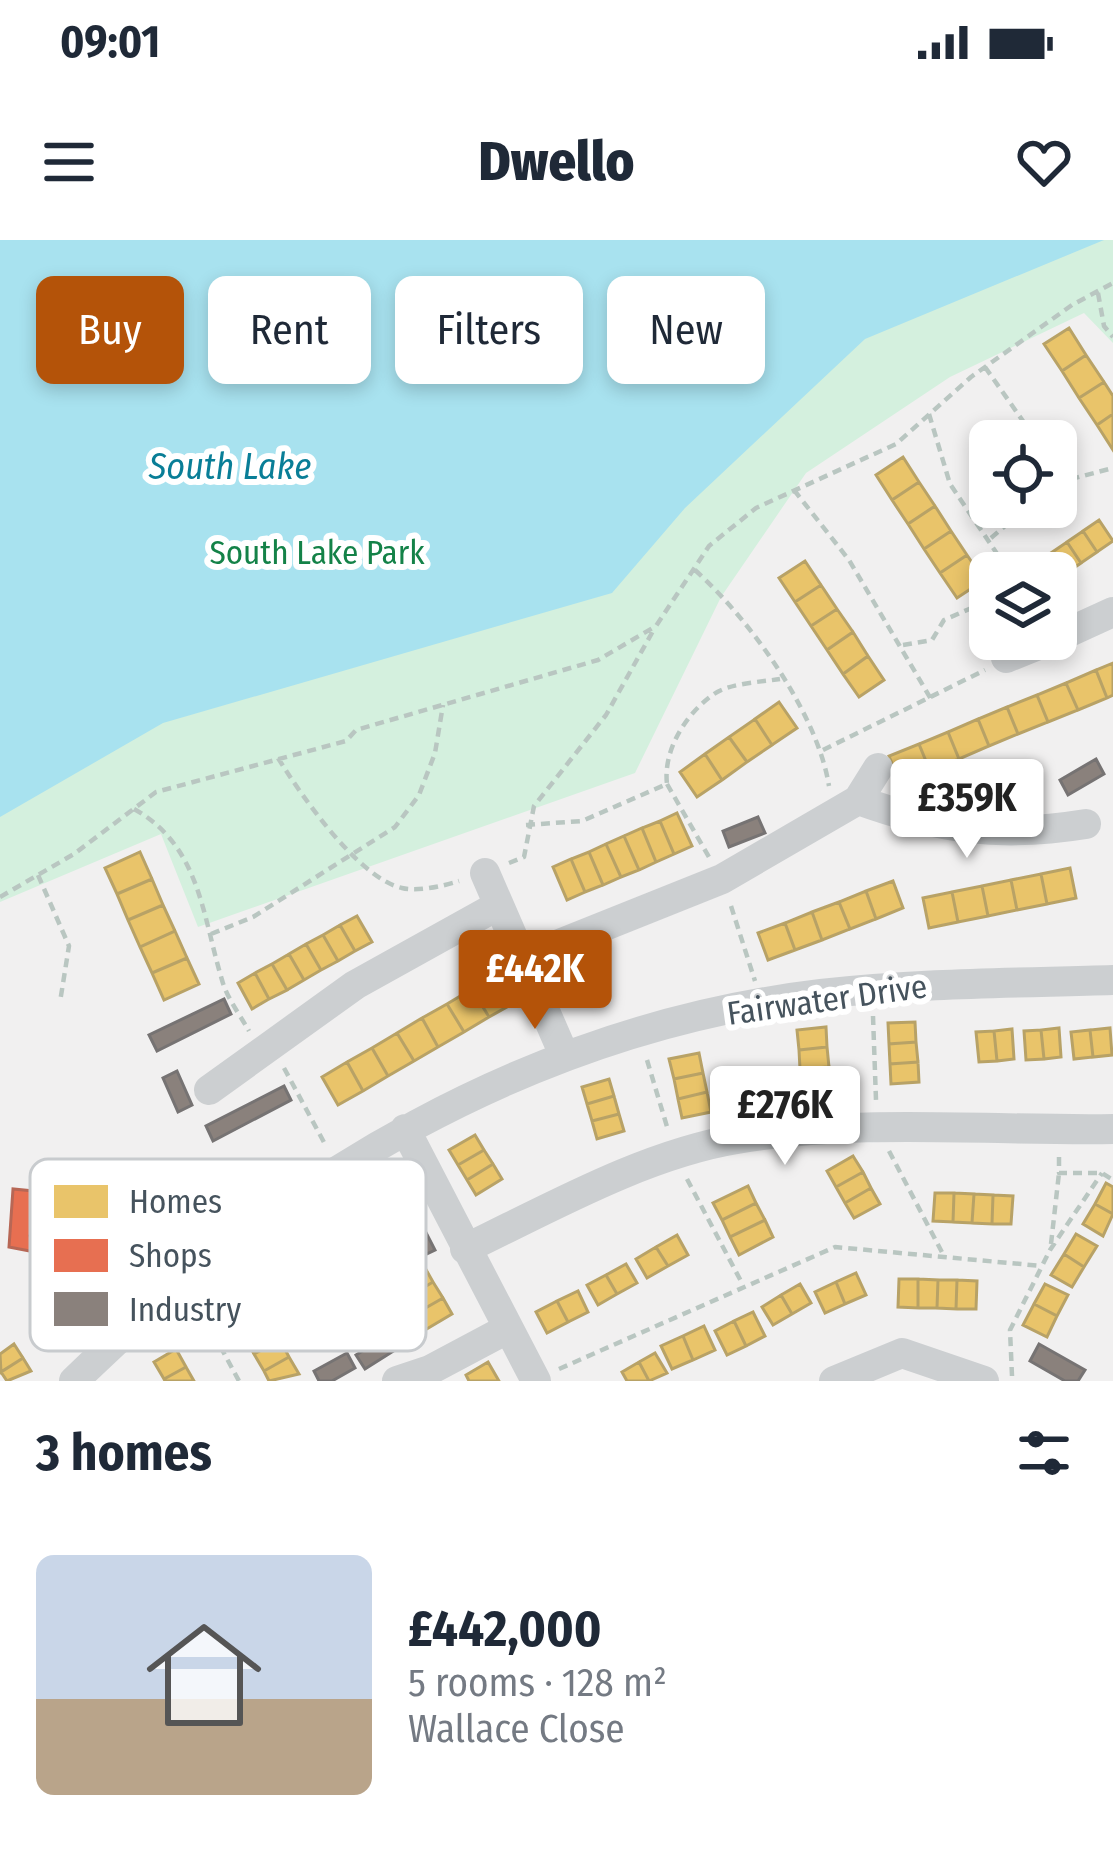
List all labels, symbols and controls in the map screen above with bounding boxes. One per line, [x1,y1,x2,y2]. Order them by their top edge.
text: 09:01 [60,15,160,69]
icon: menu [36,129,102,195]
icon: heart [1011,129,1077,195]
text: Dwello [478,130,635,194]
chip: Buy [36,276,184,384]
chip: Rent [208,276,371,384]
chip: Filters [395,276,583,384]
chip: New [607,276,765,384]
map controls [969,420,1077,660]
button: locate [969,420,1077,528]
water label: South Lake [148,445,311,489]
park label: South Lake Park [209,533,425,573]
button: layers [969,552,1077,660]
pin: £359K [883,759,1051,861]
text: £359K [918,775,1016,821]
pin: £442K [451,930,619,1032]
text: £442K [486,946,584,992]
street label: Fairwater Drive [724,966,930,1034]
pin: £276K [701,1066,869,1168]
text: £276K [737,1082,833,1128]
legend [30,1159,426,1351]
text: Homes [129,1182,222,1222]
text: Shops [129,1236,212,1276]
text: Industry [129,1290,241,1330]
icon: filters [1011,1420,1077,1486]
text: 3 homes [36,1422,212,1484]
text: £442,000 [408,1598,602,1660]
icon: home [132,1603,276,1747]
text: 5 rooms · 128 m² [408,1660,667,1706]
text: Wallace Close [408,1706,625,1752]

